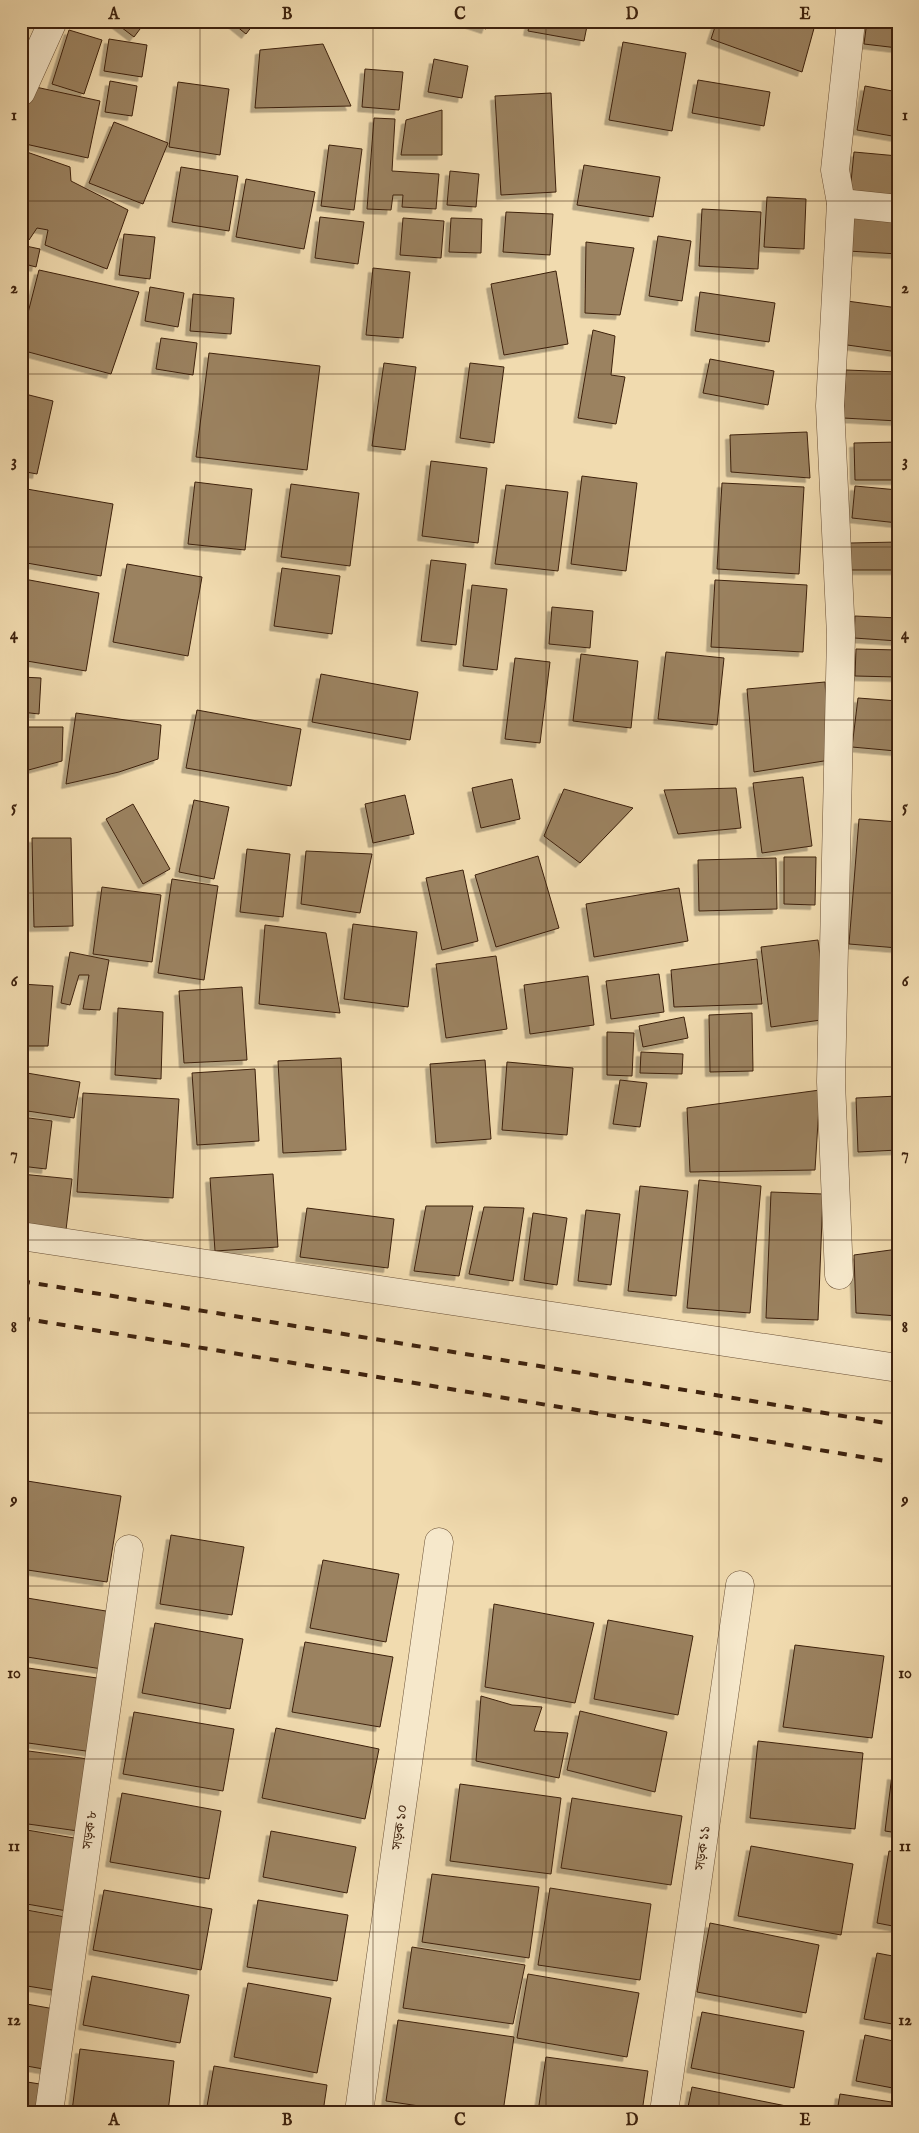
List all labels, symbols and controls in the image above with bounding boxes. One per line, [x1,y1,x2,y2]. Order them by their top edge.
text: A [108,5,121,25]
text: B [282,5,293,25]
text: C [454,5,466,25]
text: D [626,5,639,25]
text: E [799,5,811,25]
text: 1 [11,106,17,126]
text: 1 [902,106,908,126]
text: 2 [10,279,18,299]
text: 2 [901,279,909,299]
text: 3 [11,452,17,472]
text: 3 [902,452,908,472]
text: 4 [10,625,19,645]
text: 4 [901,625,910,645]
text: 5 [11,798,17,818]
text: 5 [902,798,908,818]
text: 6 [11,972,19,992]
text: 6 [902,972,910,992]
text: 7 [10,1145,18,1165]
text: 7 [901,1145,909,1165]
text: 8 [11,1318,17,1338]
text: 8 [902,1318,908,1338]
text: 9 [10,1491,18,1511]
text: 9 [901,1491,909,1511]
text: 10 [7,1664,21,1684]
text: 10 [898,1664,912,1684]
street label: সড়ক ১০ [388,1803,412,1852]
street label: সড়ক ৮ [78,1809,102,1851]
street label: সড়ক ১১ [691,1825,715,1873]
text: 11 [8,1837,20,1857]
text: 11 [899,1837,911,1857]
text: 12 [7,2011,21,2031]
text: 12 [898,2011,912,2031]
text: A [108,2111,121,2131]
text: B [282,2111,293,2131]
text: C [454,2111,466,2131]
text: D [626,2111,639,2131]
text: E [799,2111,811,2131]

